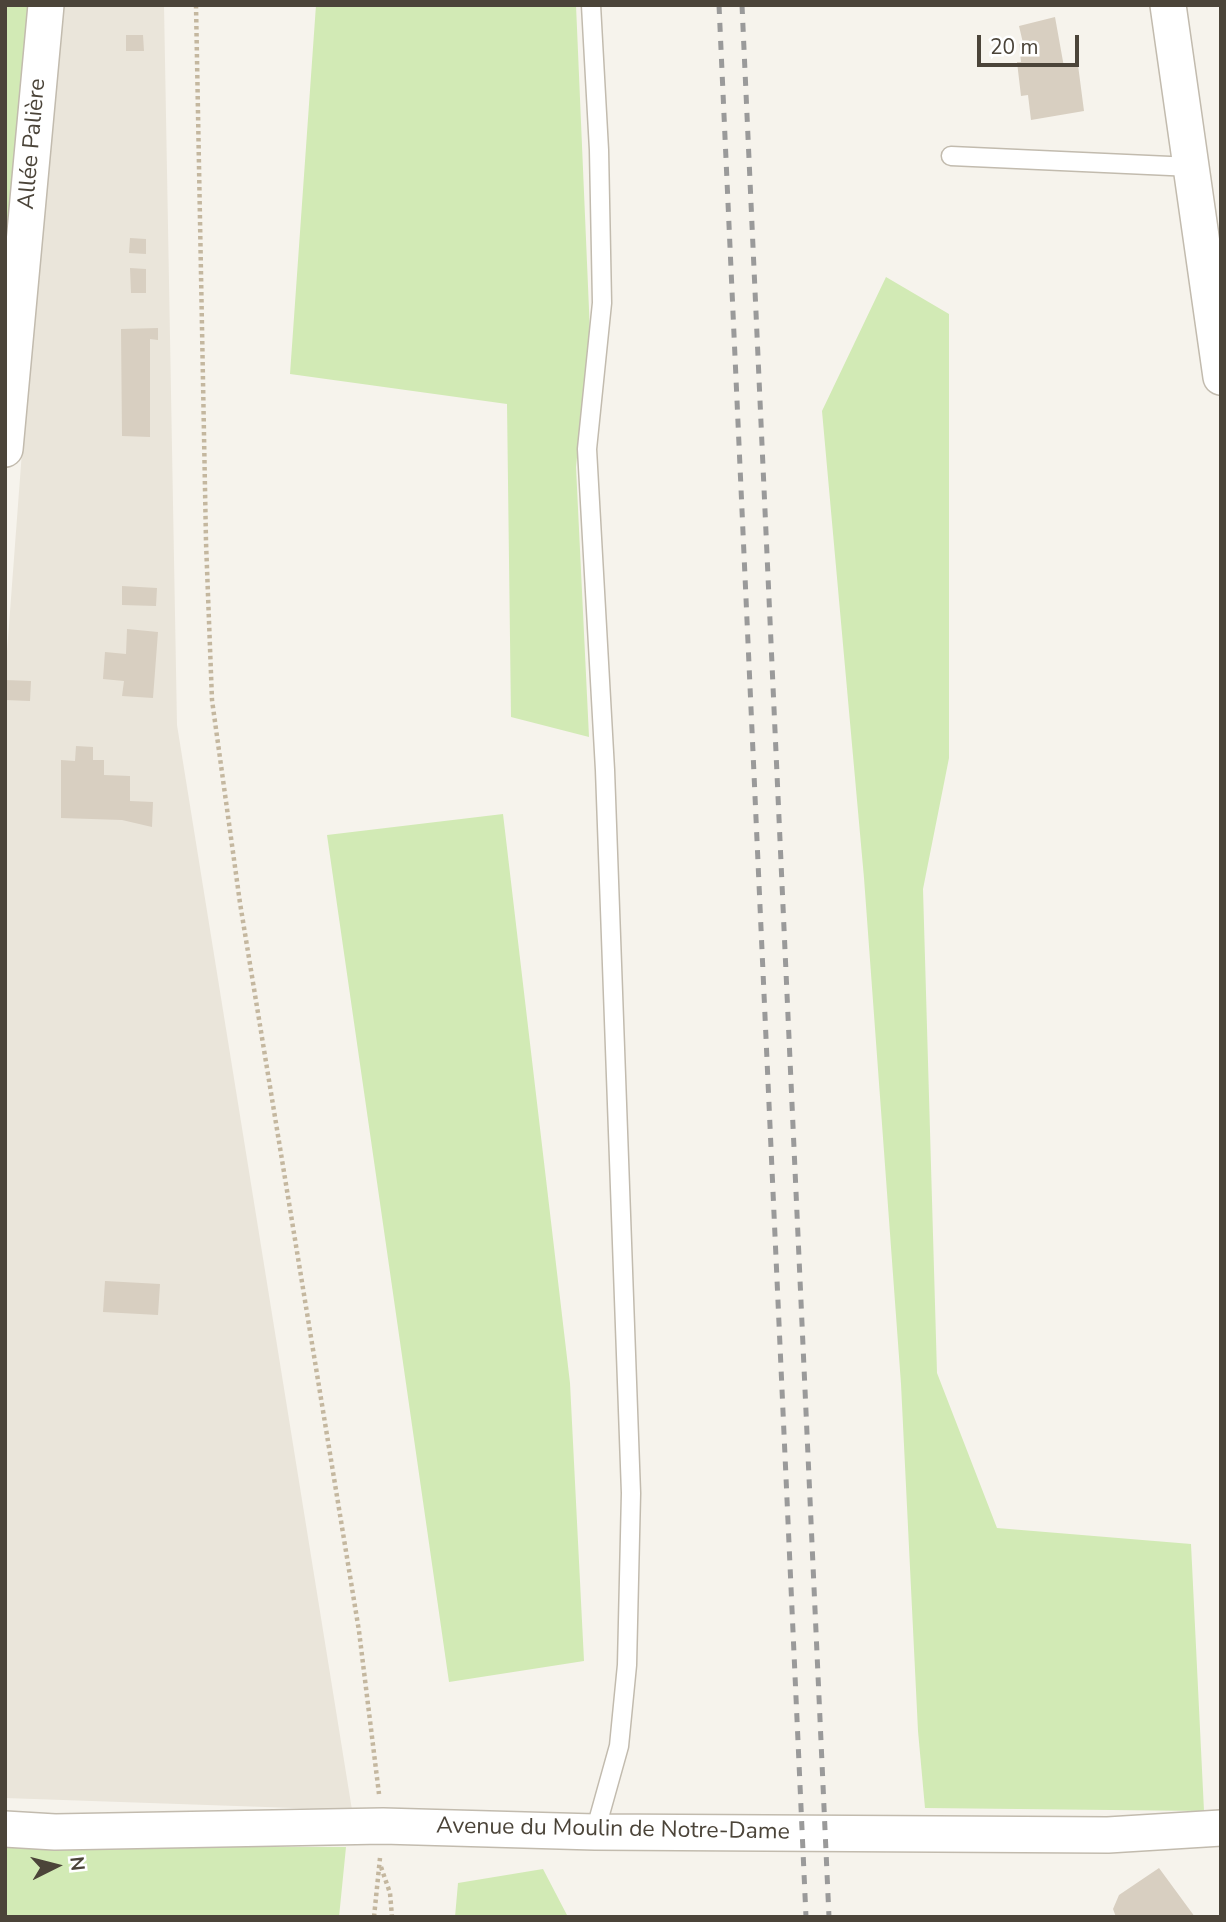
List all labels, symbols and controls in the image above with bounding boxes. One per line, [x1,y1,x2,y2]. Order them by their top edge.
scale bar [981,21,1082,65]
text: 20 m [990,33,1039,61]
street label: Allée Palière [14,77,52,211]
street label: Avenue du Moulin de Notre-Dame [436,1813,790,1847]
north arrow [21,1831,91,1901]
text: N [63,1855,91,1872]

